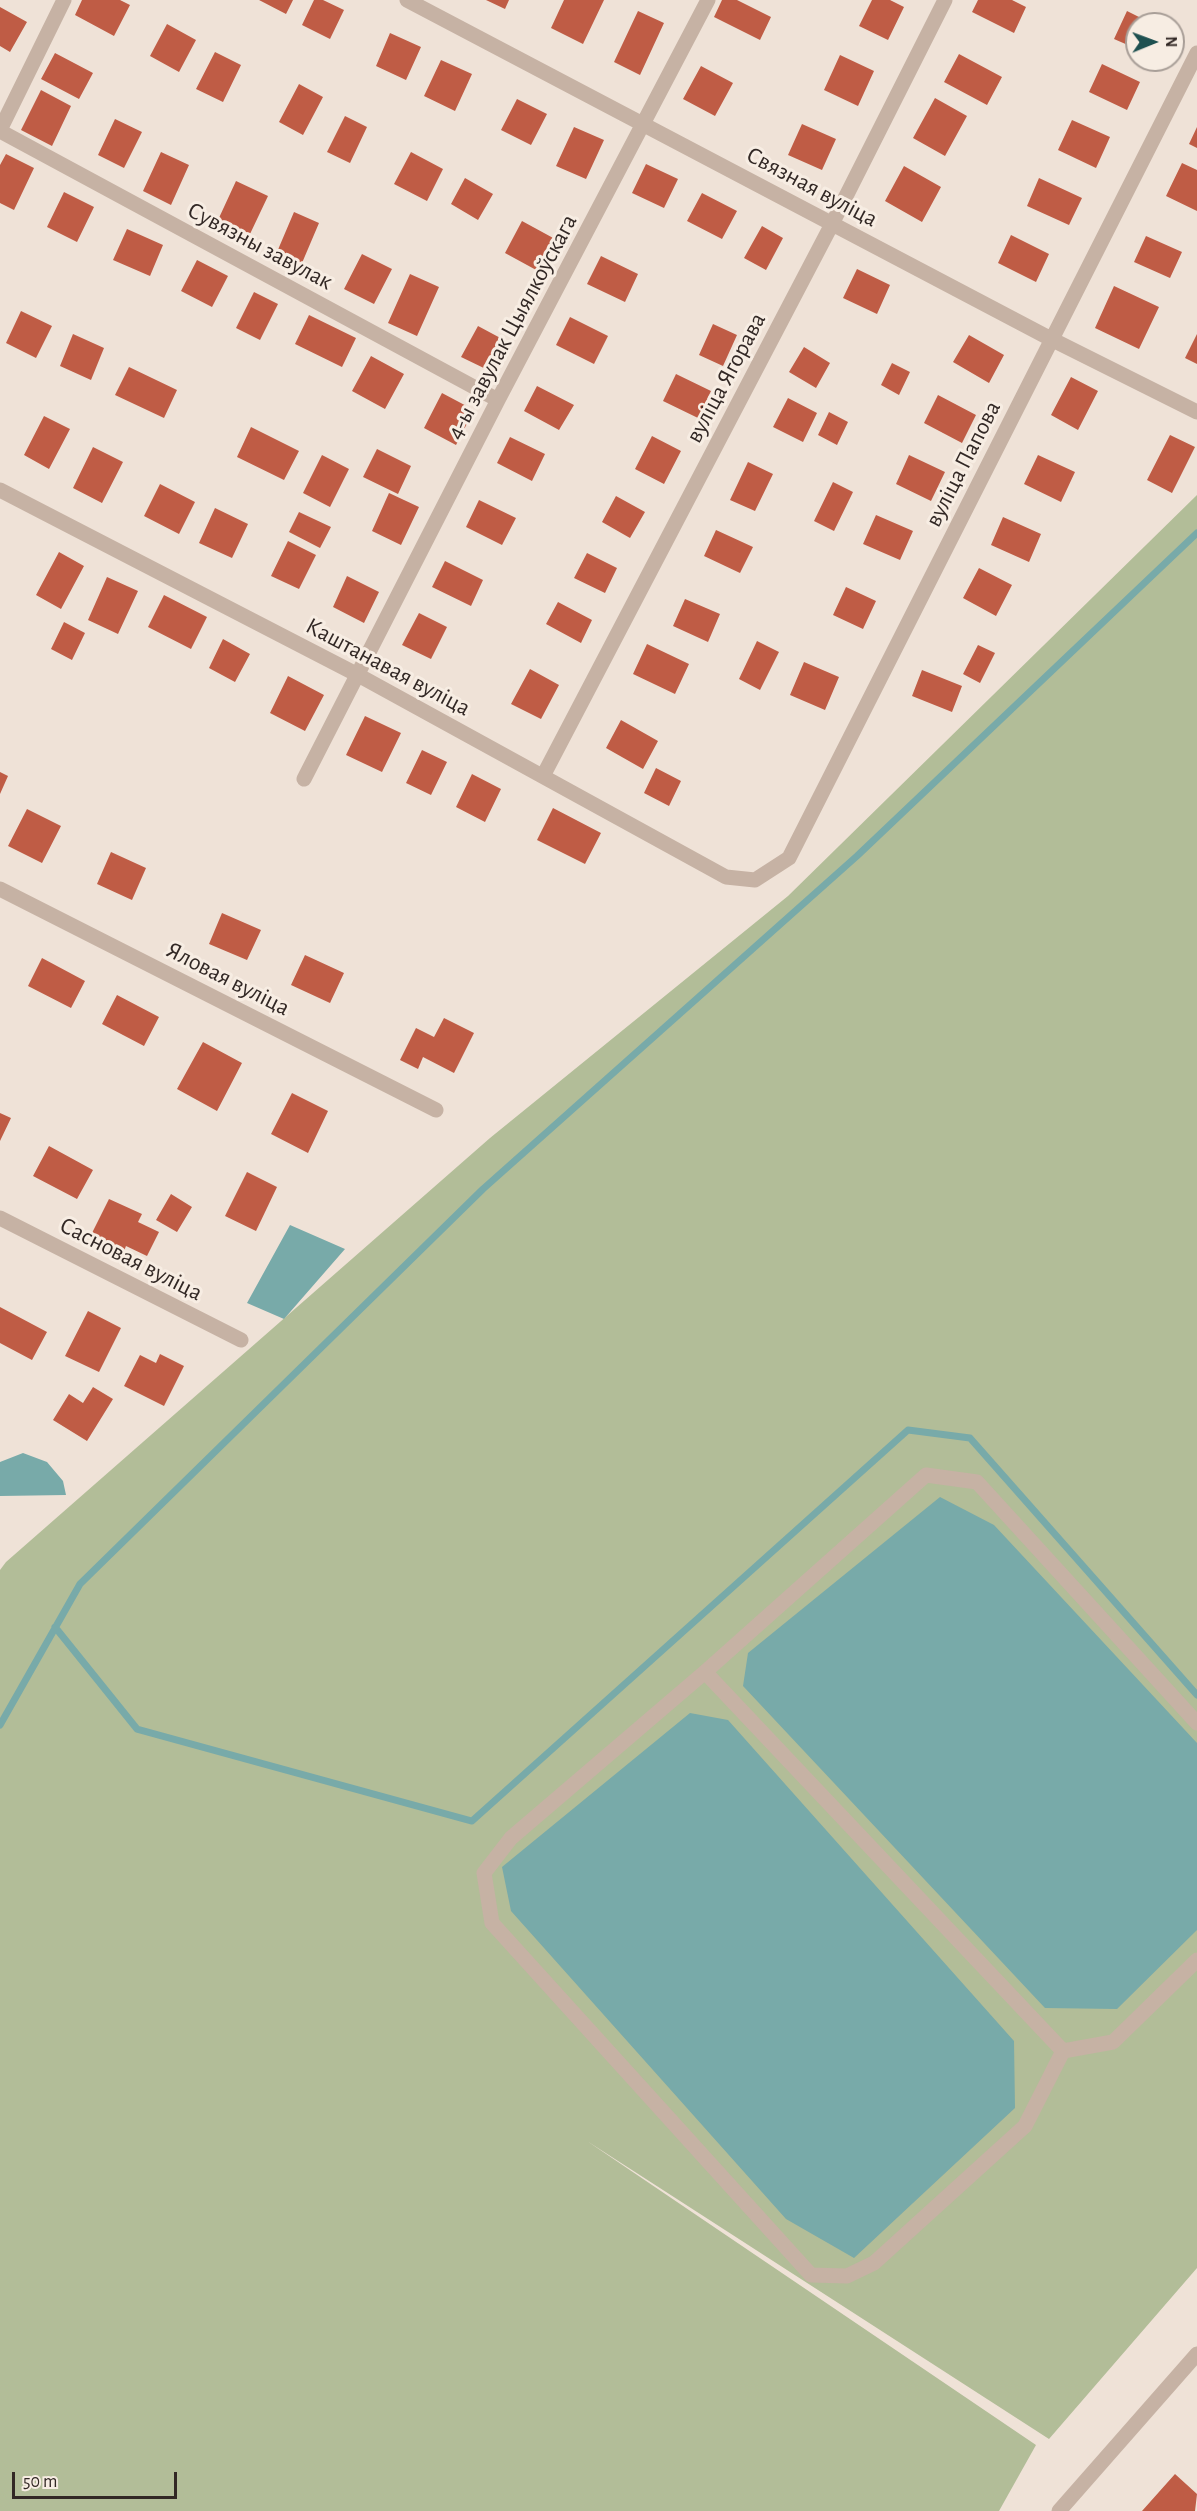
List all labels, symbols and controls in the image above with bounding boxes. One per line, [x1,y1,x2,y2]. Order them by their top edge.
north arrow [1125,12,1185,72]
text: N [1163,36,1179,47]
street label: Связная вуліца [741,140,883,234]
street label: Сувязны завулак [182,196,338,296]
street label: 4-ы завулак Цыялкоўскага [440,210,584,444]
street label: вуліца Ягорава [680,308,772,448]
street label: вуліца Папова [919,396,1007,532]
street label: Каштанавая вуліца [301,611,475,723]
street label: Яловая вуліца [161,936,295,1022]
street label: Сасновая вуліца [55,1211,207,1307]
scale bar [15,2460,180,2498]
text: 50 m [23,2473,57,2491]

